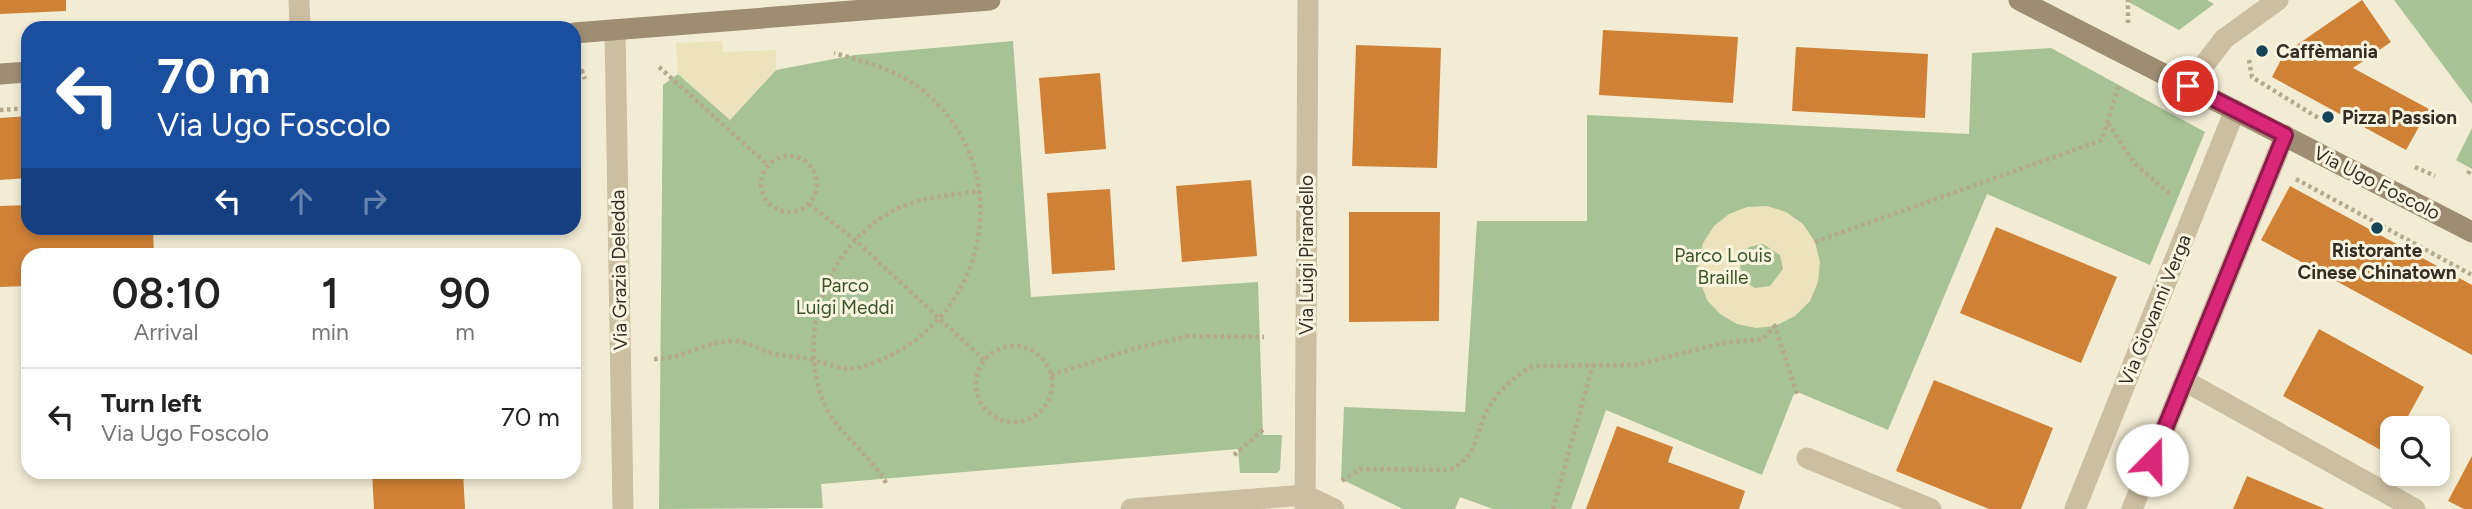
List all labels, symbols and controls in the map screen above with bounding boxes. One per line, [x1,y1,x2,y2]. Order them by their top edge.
place label: Caffèmania [2276,40,2378,63]
marker: Caffèmania [2254,43,2270,59]
text: 70 m [157,46,270,105]
icon: left [42,49,133,140]
pin [2158,56,2218,116]
icon: arrive [2169,67,2207,105]
text: Via Ugo Foscolo [157,106,391,144]
place label: Pizza Passion [2342,106,2457,129]
marker: Pizza Passion [2320,109,2336,125]
street label: Via Ugo Foscolo [2310,141,2444,225]
street label: Via Luigi Pirandello [1295,175,1318,335]
icon: left [209,182,247,220]
icon: ahead [282,182,320,220]
icon: right [355,182,393,220]
street label: Via Grazia Deledda [606,190,632,350]
marker: Ristorante Cinese Chinatown [2369,220,2385,236]
street label: Via Giovanni Verga [2114,231,2196,389]
place label: Ristorante Cinese Chinatown [2297,239,2457,284]
park label: Parco Louis Braille [1674,244,1772,289]
text: 08:10 [111,268,221,319]
text: 1 [321,268,339,319]
text: 90 [439,268,491,319]
park label: Parco Luigi Meddi [796,274,894,319]
text: Arrival [134,318,199,346]
text: min [311,318,349,346]
text: m [455,318,475,346]
text: Turn left [101,387,202,419]
icon: left [42,398,80,436]
text: 70 m [501,401,560,433]
map controls [2380,416,2450,486]
button: search [2380,416,2450,486]
text: Via Ugo Foscolo [101,419,269,447]
position arrow [2115,423,2189,497]

